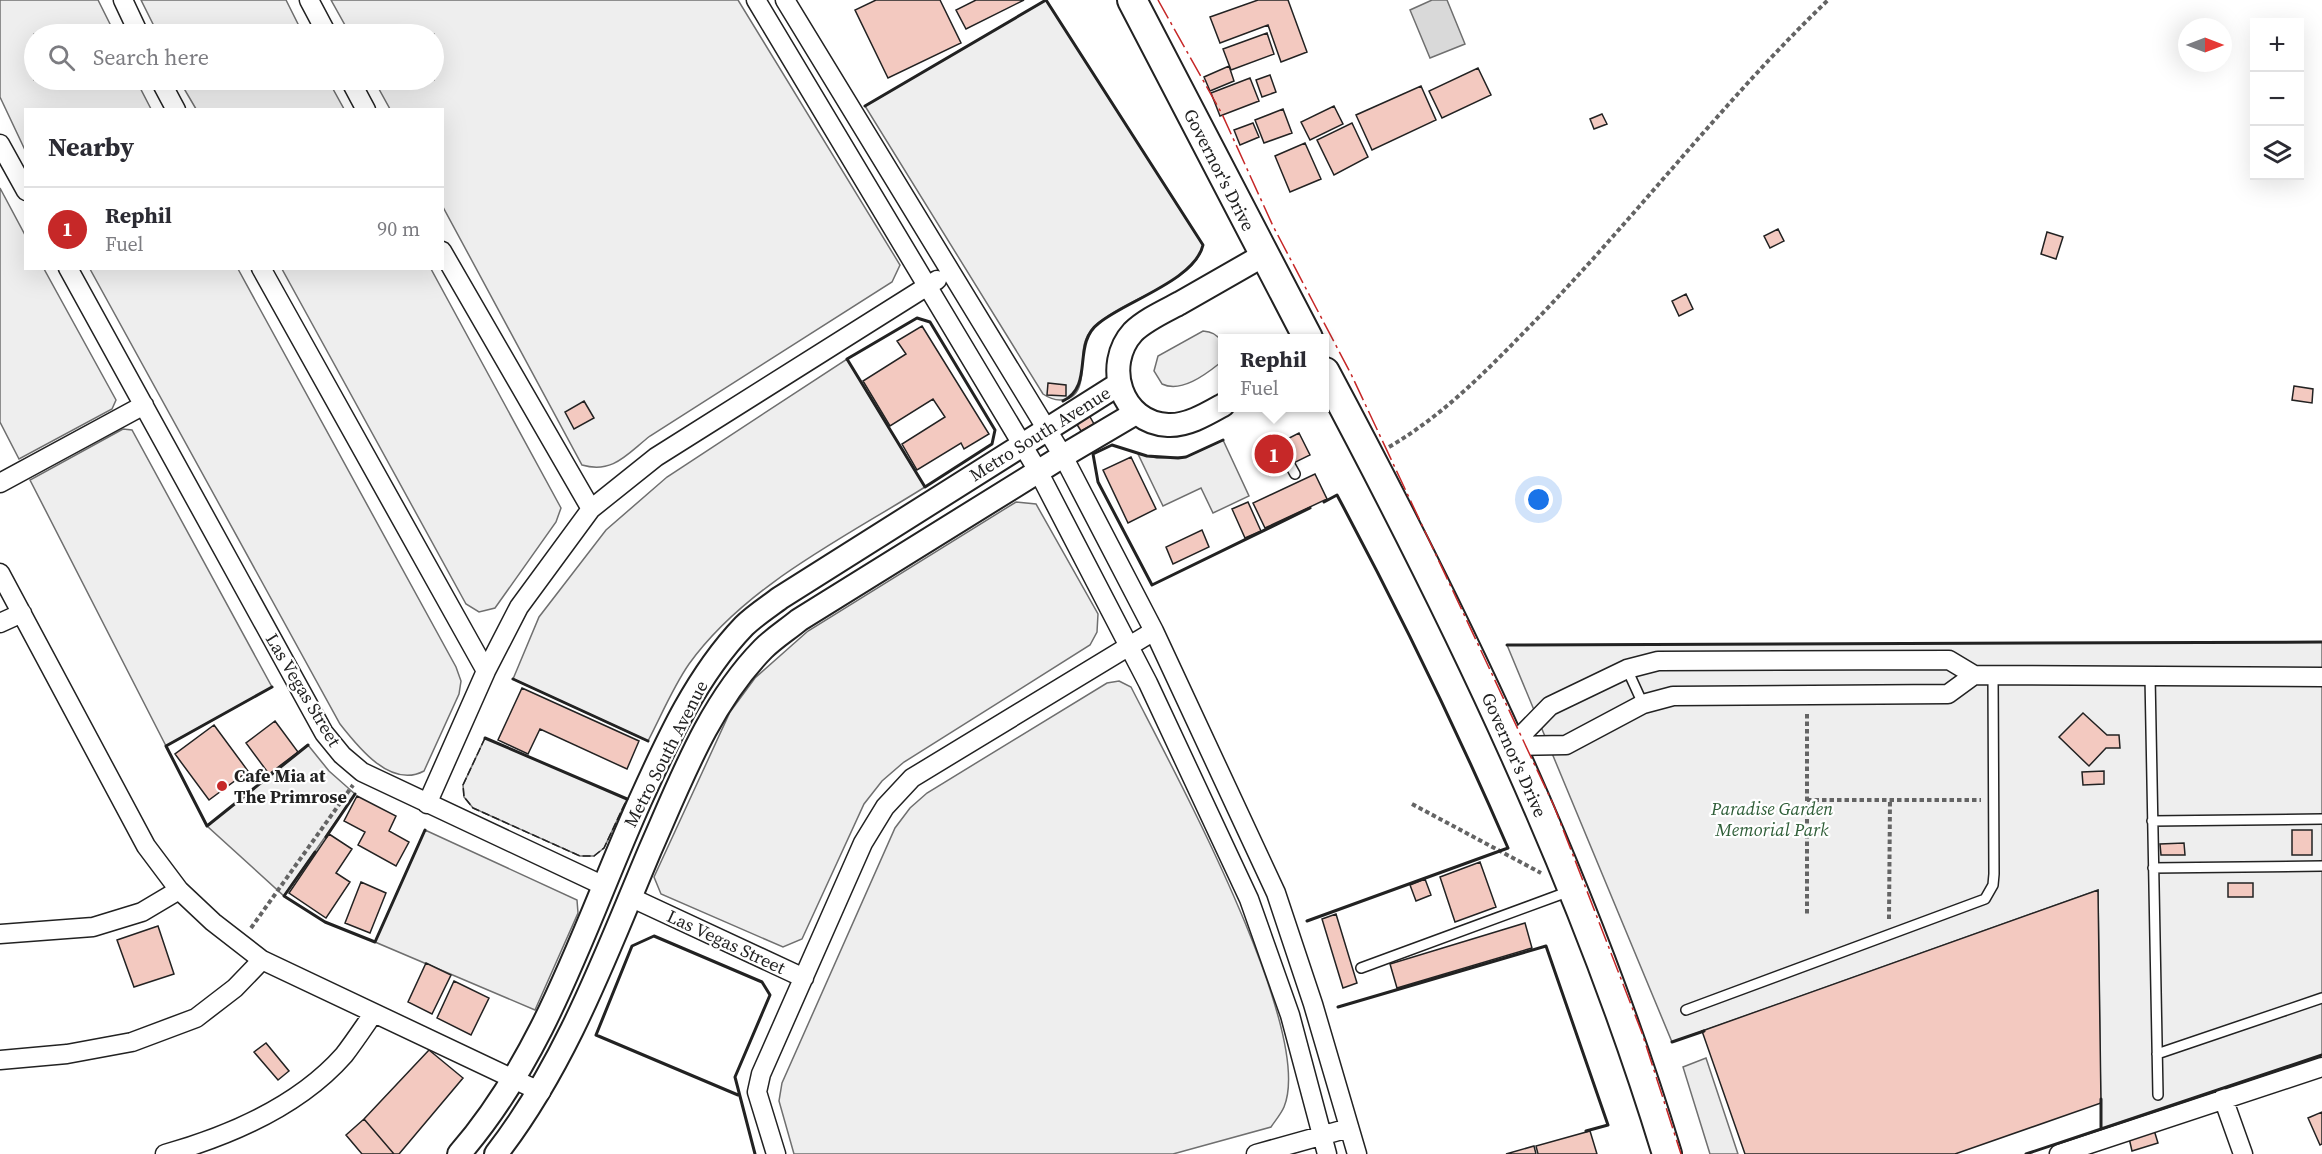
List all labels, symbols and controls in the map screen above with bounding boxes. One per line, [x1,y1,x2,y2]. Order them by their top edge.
north arrow [2178,18,2232,72]
map controls [2250,18,2304,180]
button: + [2250,18,2304,72]
search box [24,24,444,90]
icon: search [45,41,78,74]
text: Search here [93,42,209,72]
button: − [2250,72,2304,126]
street label: Governor's Drive [1178,104,1261,235]
button: layers [2250,126,2304,180]
text: Nearby [48,129,134,165]
text: Rephil [105,200,172,230]
text: 1 [62,215,73,243]
text: 90 m [377,215,420,243]
text: Fuel [105,230,144,258]
popup [1218,334,1329,412]
text: Rephil [1240,344,1307,374]
text: Fuel [1240,374,1279,402]
street label: Metro South Avenue [965,380,1115,487]
pin: 1 [1254,432,1294,476]
your location [1524,485,1553,514]
street label: Las Vegas Street [260,628,347,751]
street label: Metro South Avenue [618,676,713,832]
street label: Governor's Drive [1476,688,1553,821]
place label: Cafe Mia at The Primrose [234,763,347,809]
marker: Cafe Mia at The Primrose [215,779,229,793]
park label: Paradise Garden Memorial Park [1710,796,1833,842]
street label: Las Vegas Street [663,903,790,980]

